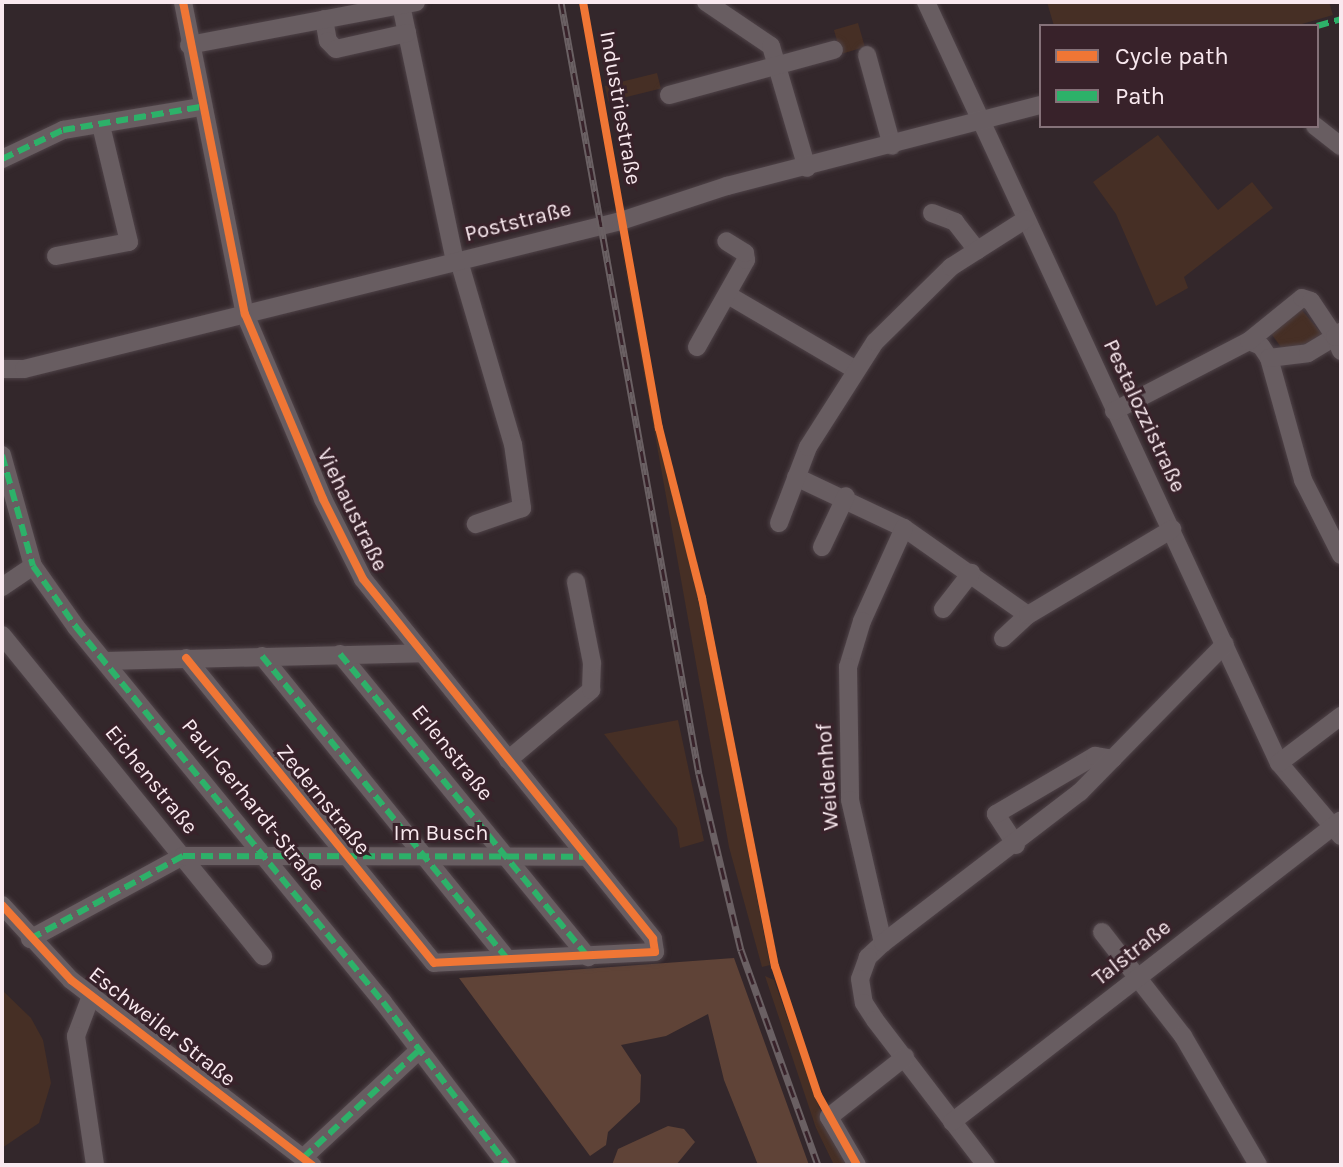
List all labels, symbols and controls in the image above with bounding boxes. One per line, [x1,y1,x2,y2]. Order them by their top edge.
legend [1039,24,1319,128]
street label: Industriestraße [593,29,647,187]
text: Cycle path [1115,42,1229,70]
text: Path [1115,82,1165,110]
street label: Poststraße [462,196,574,248]
street label: Pestalozzistraße [1097,335,1191,497]
street label: Viehaustraße [311,444,393,576]
street label: Erlenstraße [405,700,499,806]
street label: Paul-Gerhardt-Straße [176,714,330,896]
street label: Eichenstraße [99,720,203,840]
street label: Weidenhof [811,723,845,831]
street label: Zedernstraße [270,739,376,861]
street label: Im Busch [393,821,489,847]
street label: Talstraße [1088,914,1176,992]
street label: Eschweiler Straße [83,961,241,1093]

